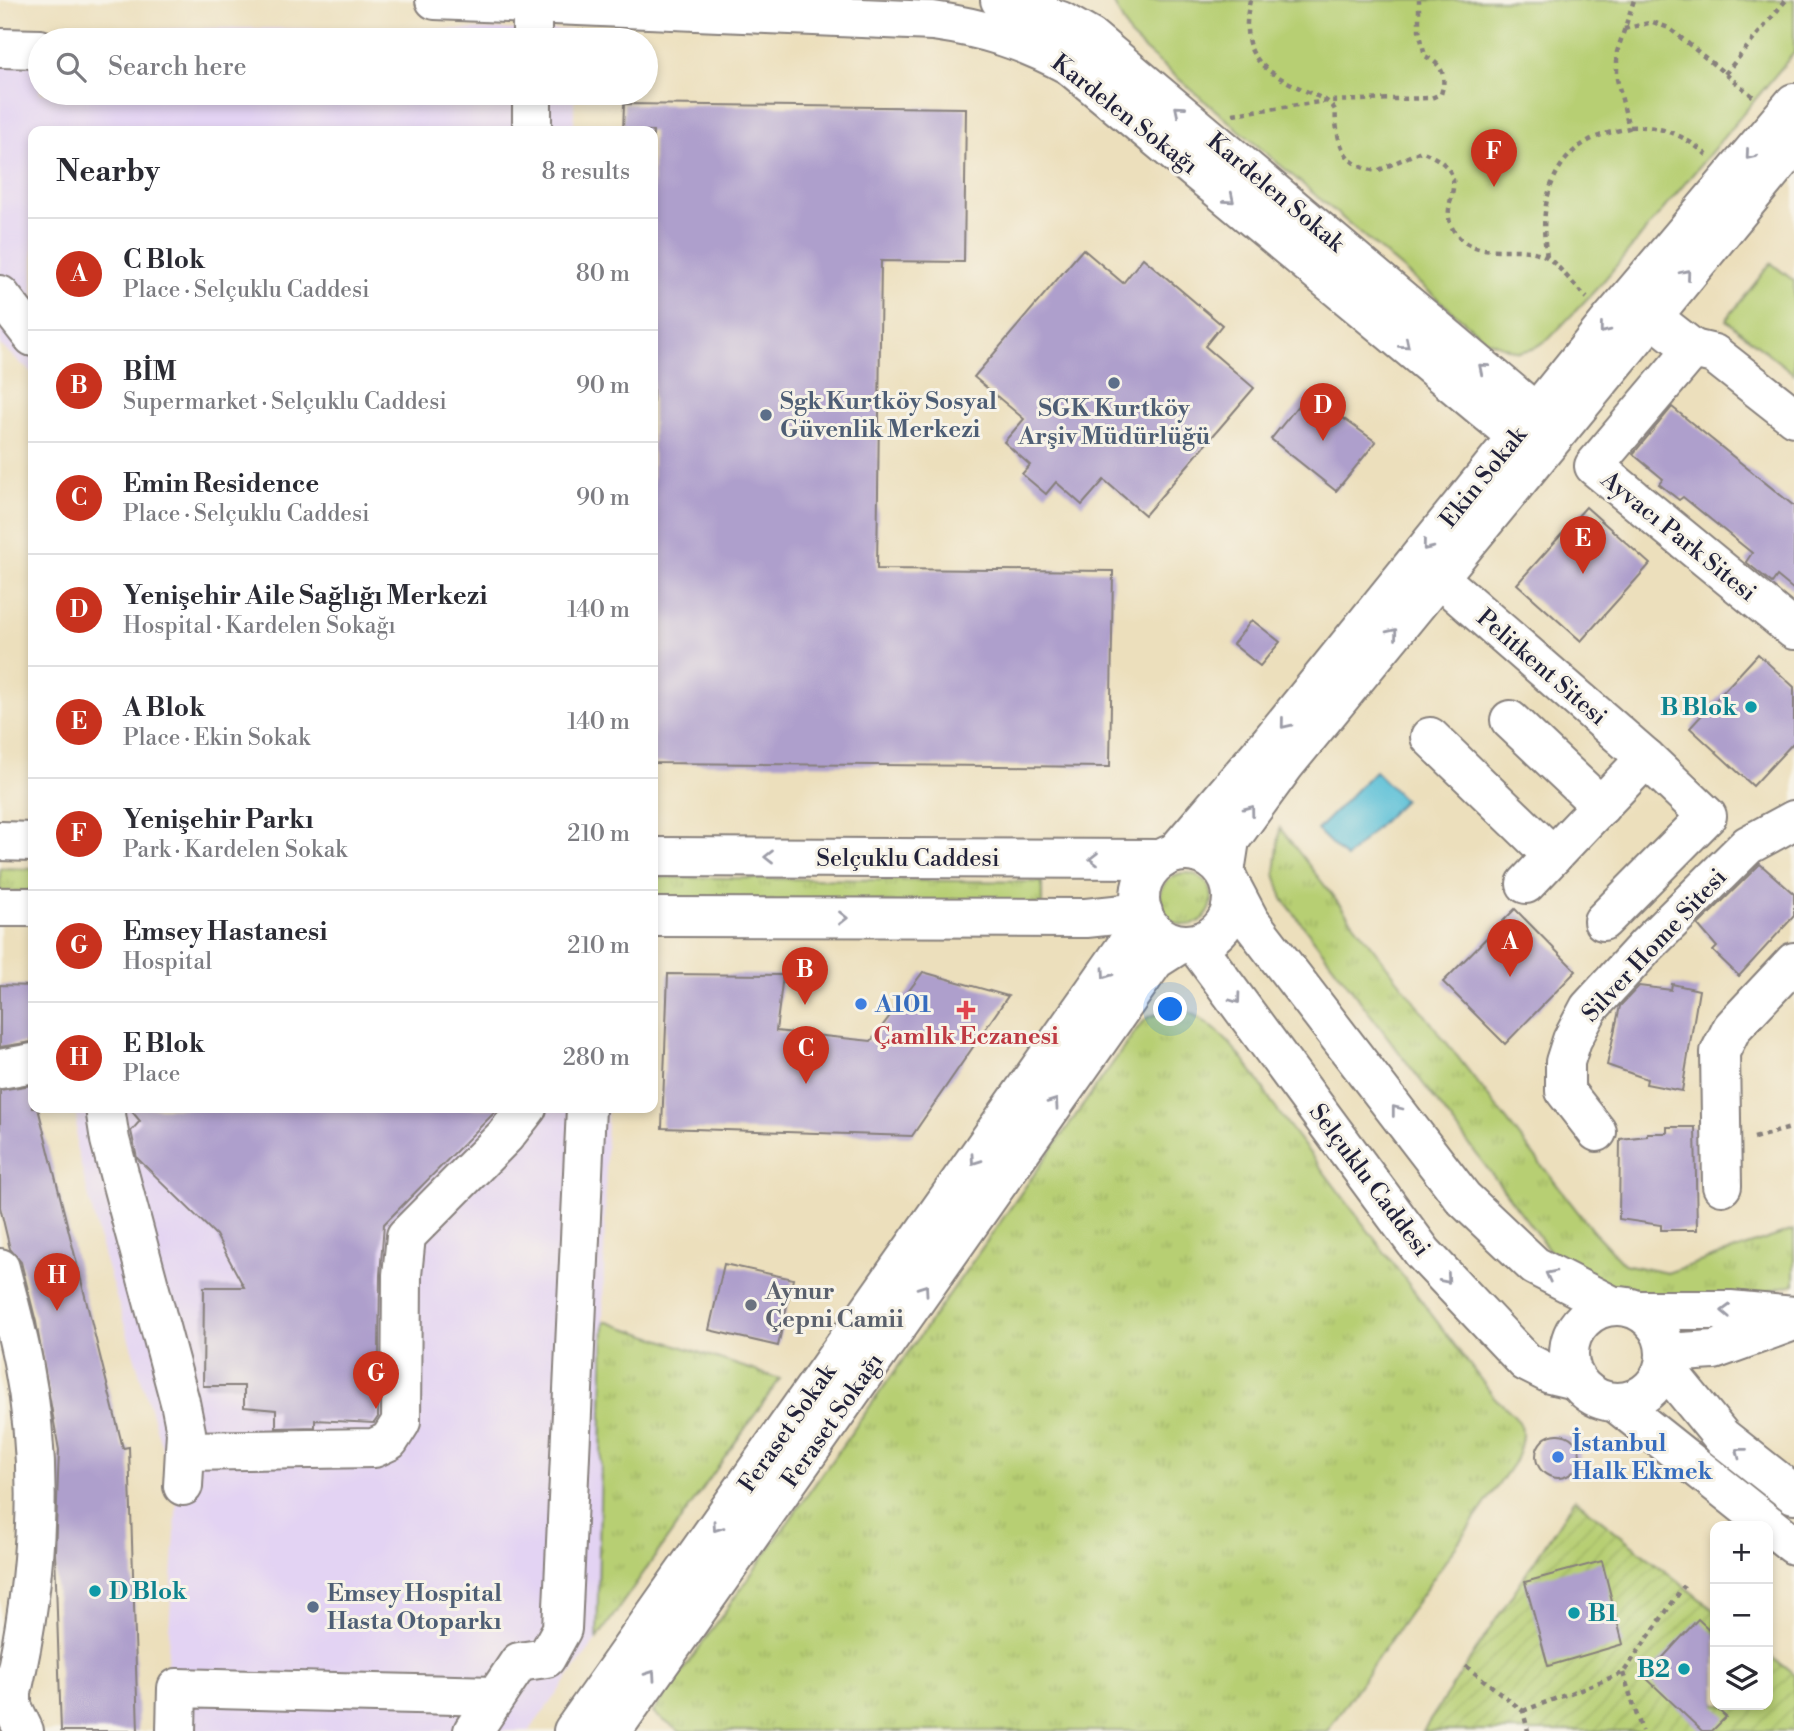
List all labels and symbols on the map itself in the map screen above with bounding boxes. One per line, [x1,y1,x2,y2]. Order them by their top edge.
street label: Kardelen Sokağı [1045,48,1204,181]
one-way arrow [1174,106,1186,119]
street label: Kardelen Sokak [1201,127,1351,260]
pin: F [1471,129,1517,187]
one-way arrow [1746,146,1758,159]
one-way arrow [1222,190,1235,203]
one-way arrow [1678,270,1690,283]
one-way arrow [1599,321,1612,334]
one-way arrow [1397,336,1410,348]
one-way arrow [1479,364,1492,376]
marker: SGK Kurtköy Arşiv Müdürlüğü [1106,375,1122,391]
pin: D [1300,383,1346,441]
place label: Sgk Kurtköy Sosyal Güvenlik Merkezi [780,387,997,445]
place label: SGK Kurtköy Arşiv Müdürlüğü [1017,394,1210,452]
marker: Sgk Kurtköy Sosyal Güvenlik Merkezi [758,407,774,423]
street label: Ekin Sokak [1434,420,1535,534]
street label: Ayvacı Park Sitesi [1594,464,1762,609]
pin: E [1560,516,1606,574]
one-way arrow [1422,538,1435,550]
street label: Pelitkent Sitesi [1470,603,1613,732]
one-way arrow [1384,628,1397,641]
place label: B Blok [1660,693,1738,723]
marker: B Blok [1743,699,1759,715]
one-way arrow [1281,715,1293,728]
one-way arrow [1242,806,1254,818]
street label: Selçuklu Caddesi [816,844,1000,874]
one-way arrow [763,849,773,865]
one-way arrow [1088,851,1099,867]
street label: Silver Home Sitesi [1576,863,1734,1029]
one-way arrow [839,910,849,926]
pin: A [1487,919,1533,977]
pin: B [782,947,828,1005]
one-way arrow [1102,966,1114,979]
place label: A101 [874,990,932,1020]
one-way arrow [1227,991,1240,1004]
your location [1153,992,1187,1026]
marker: A101 [853,996,869,1012]
marker: Çamlık Eczanesi [958,1002,974,1018]
place label: Çamlık Eczanesi [873,1022,1059,1052]
pin: C [783,1026,829,1084]
one-way arrow [1046,1098,1059,1111]
street label: Selçuklu Caddesi [1302,1098,1436,1263]
one-way arrow [1391,1105,1404,1118]
one-way arrow [971,1152,983,1165]
pin: H [34,1253,80,1311]
one-way arrow [1545,1269,1557,1283]
one-way arrow [1438,1270,1450,1283]
place label: Aynur Çepni Camii [764,1277,904,1335]
one-way arrow [915,1284,928,1297]
marker: Aynur Çepni Camii [743,1297,759,1313]
one-way arrow [1720,1303,1731,1318]
street label: Feraset Sokağı [775,1347,890,1494]
pin: G [353,1351,399,1409]
street label: Feraset Sokak [733,1357,844,1499]
place label: İstanbul Halk Ekmek [1572,1427,1714,1487]
one-way arrow [1736,1447,1748,1460]
marker: İstanbul Halk Ekmek [1550,1449,1566,1465]
one-way arrow [713,1519,725,1532]
place label: D Blok [109,1577,188,1607]
place label: Emsey Hospital Hasta Otoparkı [327,1579,502,1637]
marker: D Blok [87,1583,103,1599]
marker: Emsey Hospital Hasta Otoparkı [305,1599,321,1615]
place label: B1 [1588,1599,1618,1629]
marker: B1 [1566,1605,1582,1621]
place label: B2 [1637,1655,1670,1685]
marker: B2 [1676,1661,1692,1677]
one-way arrow [643,1670,655,1683]

